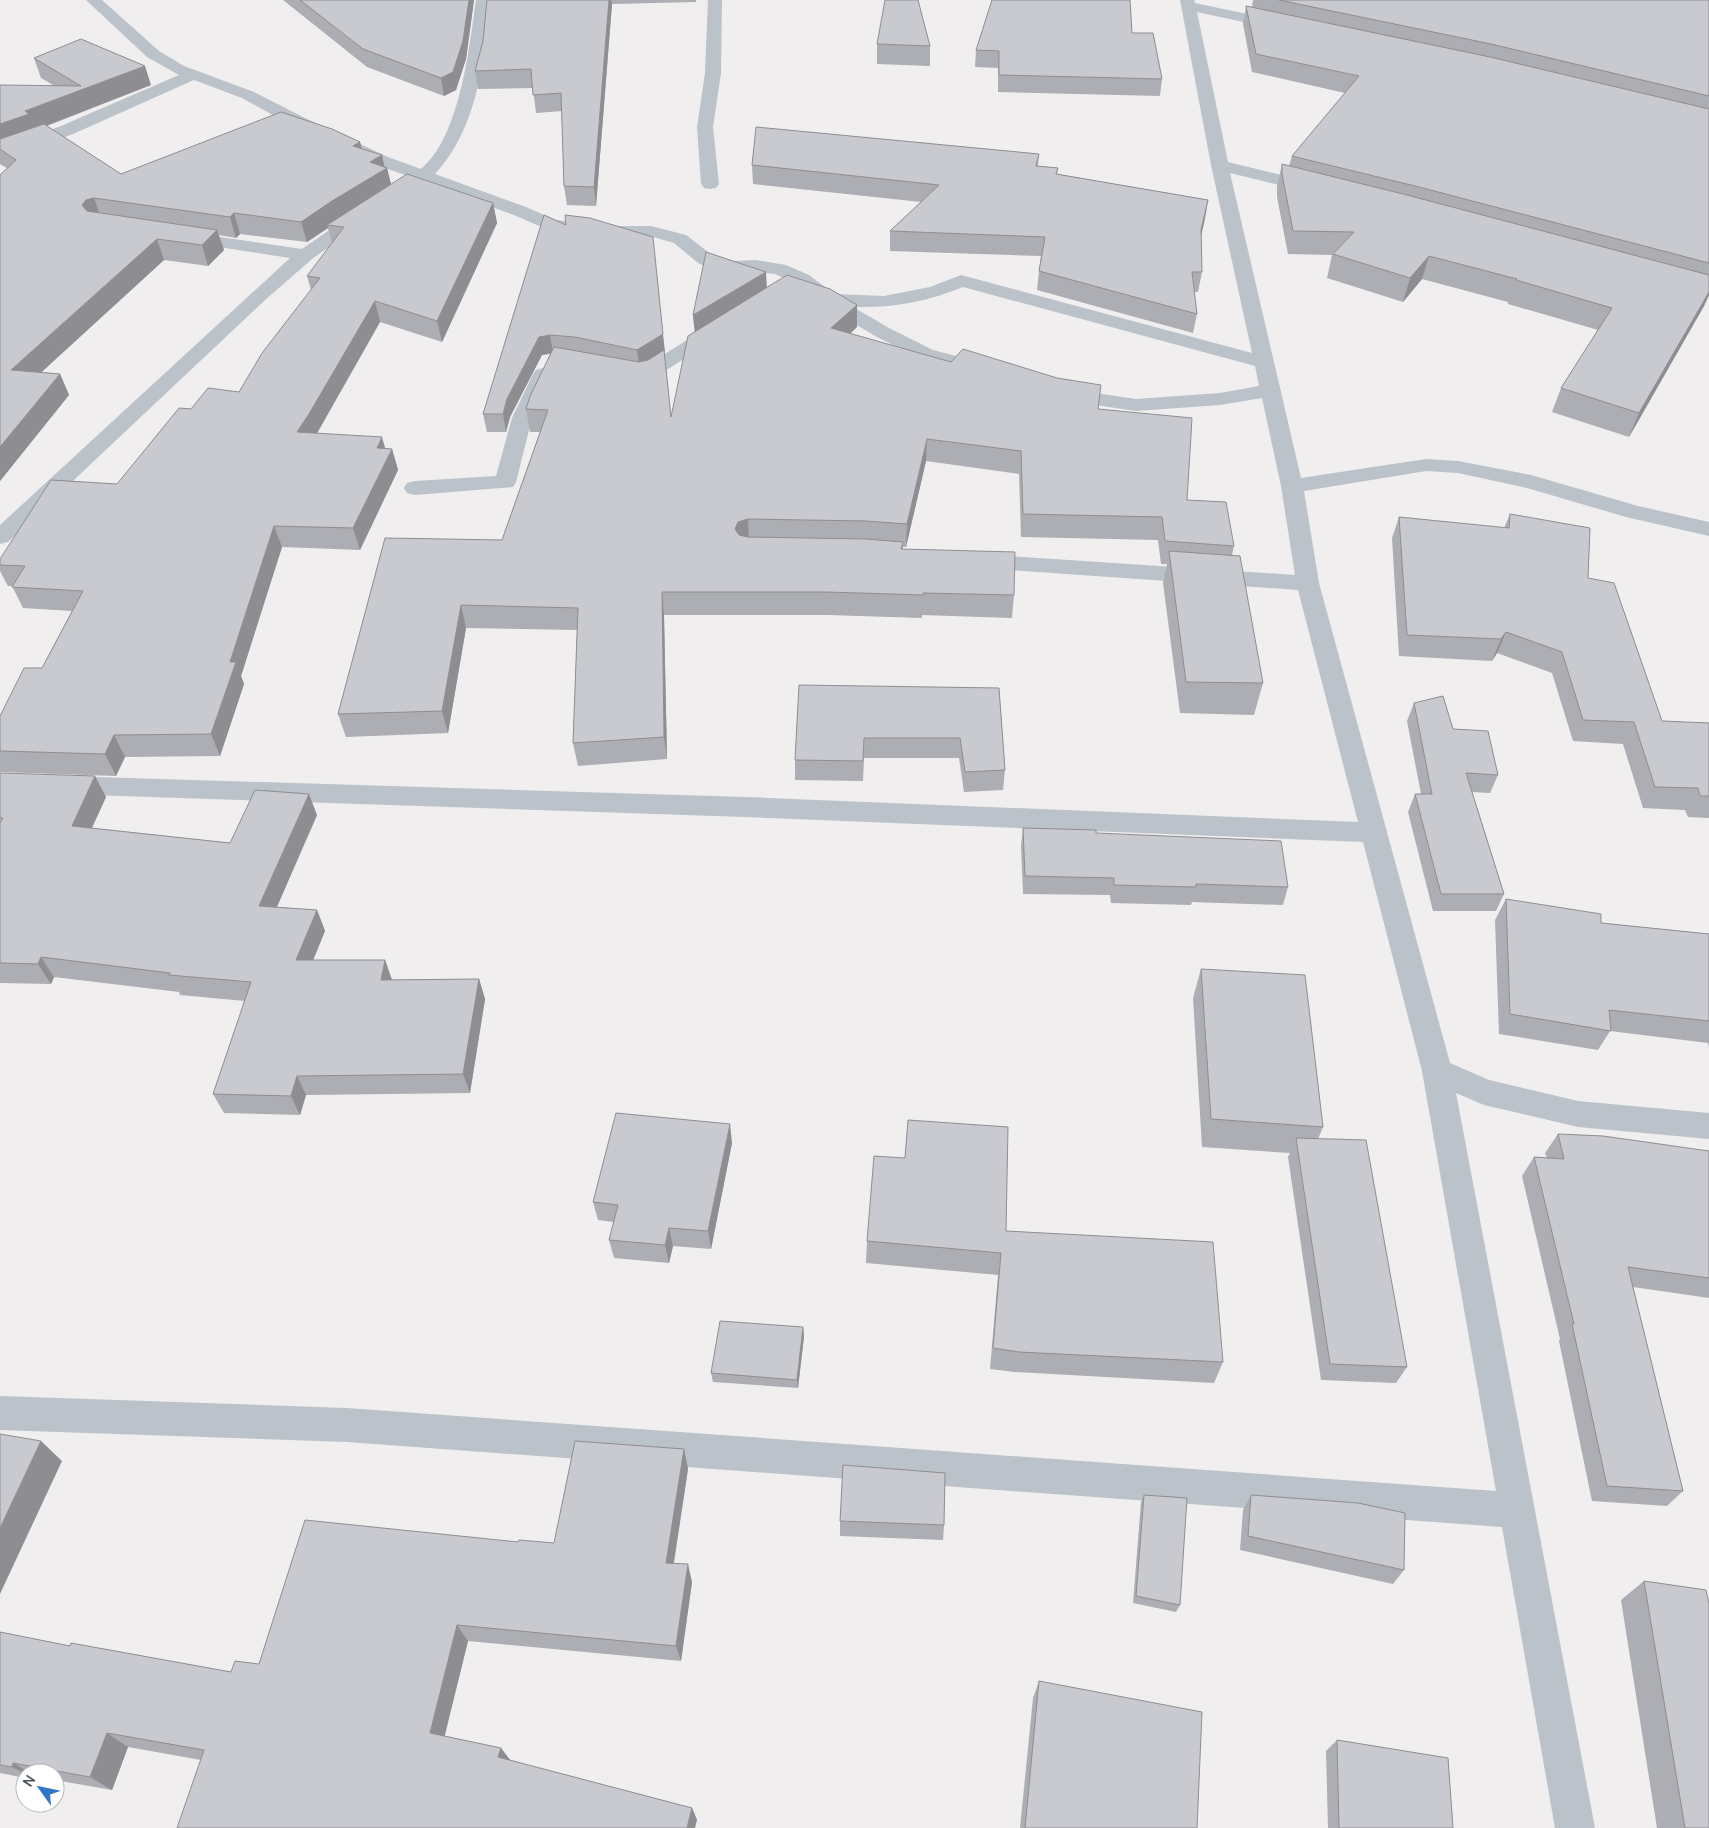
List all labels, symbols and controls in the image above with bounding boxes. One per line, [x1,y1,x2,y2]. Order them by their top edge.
north arrow [15,1763,65,1813]
text: N [18,1771,39,1790]

